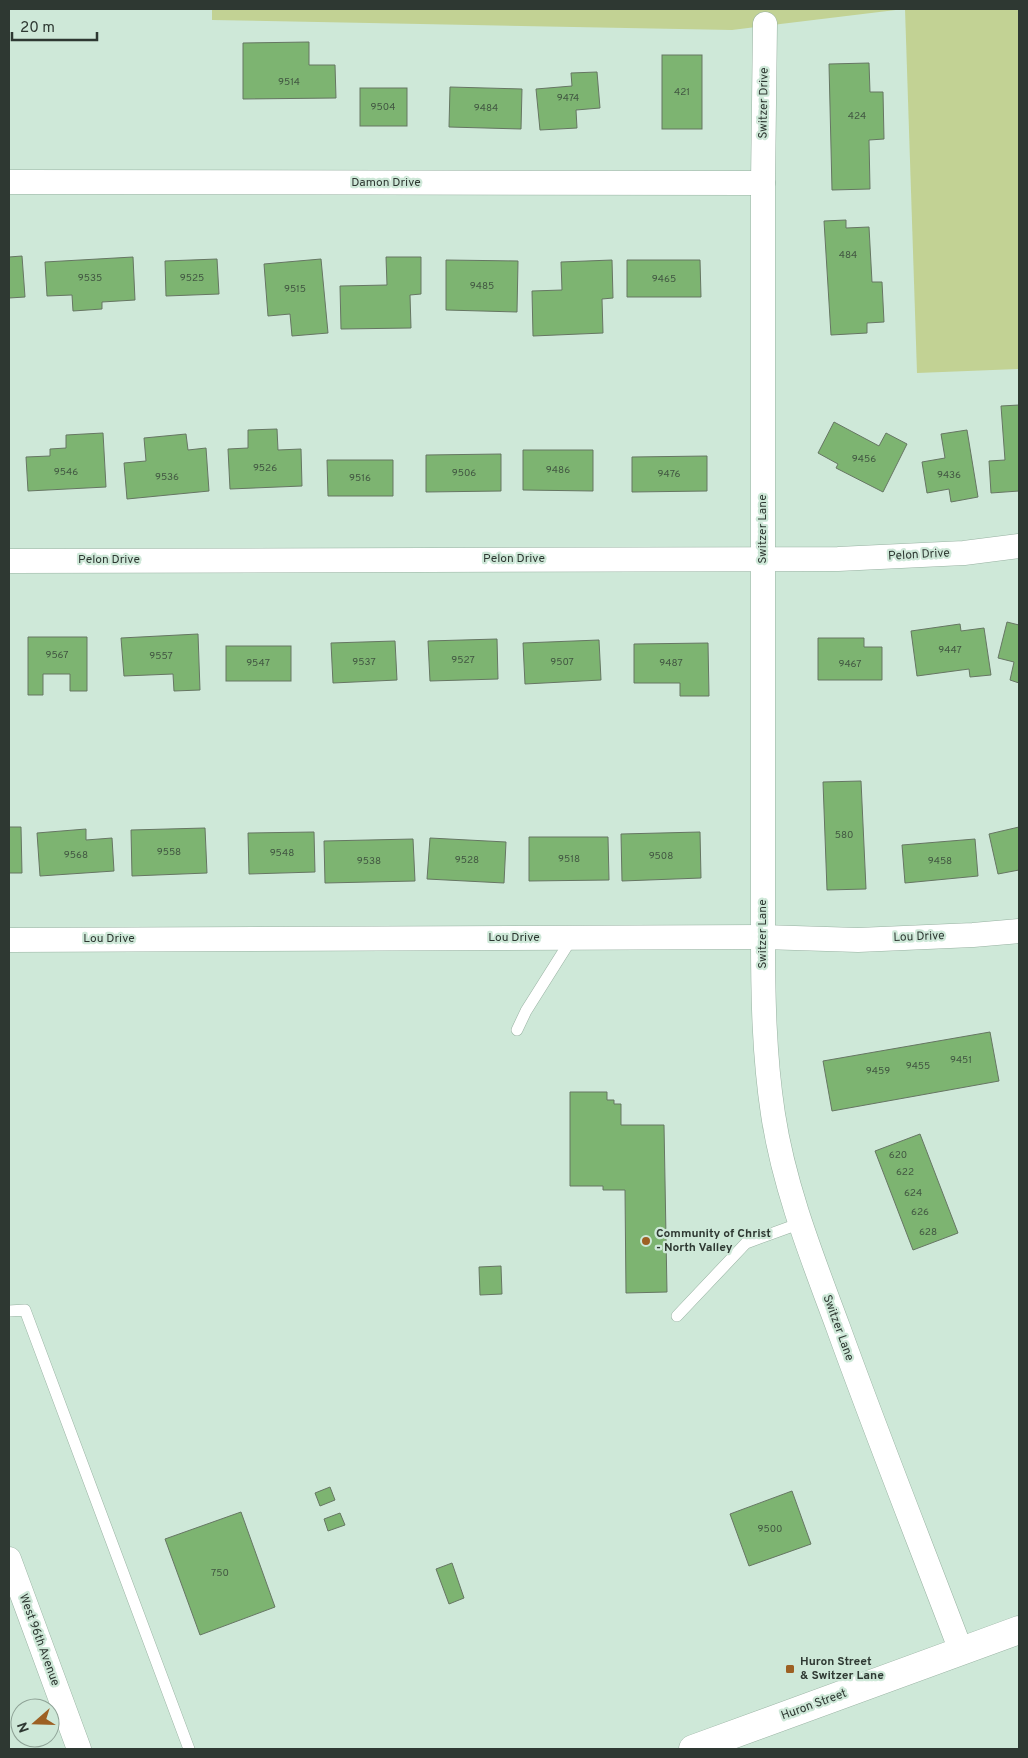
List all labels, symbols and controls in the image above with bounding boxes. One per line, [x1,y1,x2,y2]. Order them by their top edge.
scale bar [12,10,98,42]
text: 20 m [20,19,55,38]
street label: Switzer Drive [755,67,773,139]
house number: 9514 [278,76,300,89]
house number: 421 [674,86,690,99]
house number: 9474 [557,92,579,105]
house number: 9504 [371,101,395,114]
house number: 9484 [474,102,498,115]
house number: 424 [848,110,866,123]
street label: Damon Drive [351,175,421,191]
house number: 484 [839,249,857,262]
house number: 9535 [78,272,102,285]
house number: 9525 [180,272,204,285]
house number: 9465 [652,273,676,286]
house number: 9485 [470,280,494,293]
house number: 9515 [284,283,306,296]
house number: 9456 [852,453,876,466]
house number: 9526 [253,462,277,475]
house number: 9486 [546,464,570,477]
house number: 9546 [54,466,78,479]
house number: 9506 [452,467,476,480]
house number: 9476 [658,468,680,481]
house number: 9436 [937,469,961,482]
house number: 9536 [155,471,179,484]
house number: 9516 [349,472,371,485]
street label: Switzer Lane [755,494,771,564]
street label: Pelon Drive [888,545,950,565]
street label: Pelon Drive [483,551,545,567]
street label: Pelon Drive [78,552,140,568]
house number: 9447 [938,644,962,657]
house number: 9567 [45,649,69,662]
house number: 9557 [149,650,173,663]
house number: 9527 [451,654,475,667]
house number: 9537 [352,656,376,669]
house number: 9507 [550,656,574,669]
house number: 9547 [246,657,270,670]
house number: 9487 [659,657,683,670]
house number: 9467 [838,658,862,671]
house number: 580 [835,829,853,842]
house number: 9558 [157,846,181,859]
house number: 9548 [270,847,294,860]
house number: 9568 [64,849,88,862]
house number: 9508 [649,850,673,863]
house number: 9518 [558,853,580,866]
house number: 9528 [455,854,479,867]
house number: 9538 [357,855,381,868]
house number: 9458 [928,855,952,868]
street label: Switzer Lane [755,899,771,969]
street label: Lou Drive [893,928,945,946]
street label: Lou Drive [488,930,540,946]
street label: Lou Drive [83,931,135,947]
house number: 9451 [950,1054,972,1067]
house number: 9455 [906,1060,930,1073]
house number: 9459 [866,1065,890,1078]
house number: 620 [889,1149,907,1162]
house number: 622 [896,1166,914,1179]
house number: 624 [904,1187,922,1200]
house number: 626 [911,1206,929,1219]
place label: Community of Christ - North Valley [656,1226,771,1256]
house number: 628 [919,1226,937,1239]
marker: Community of Christ - North Valley [640,1235,652,1247]
street label: Switzer Lane [819,1293,857,1363]
house number: 9500 [758,1523,782,1536]
house number: 750 [211,1567,229,1580]
street label: West 96th Avenue [15,1592,63,1688]
place label: Huron Street & Switzer Lane [800,1654,884,1684]
marker: Huron Street & Switzer Lane [784,1663,796,1675]
street label: Huron Street [779,1686,849,1724]
north arrow [10,1698,60,1748]
text: N [14,1719,34,1735]

